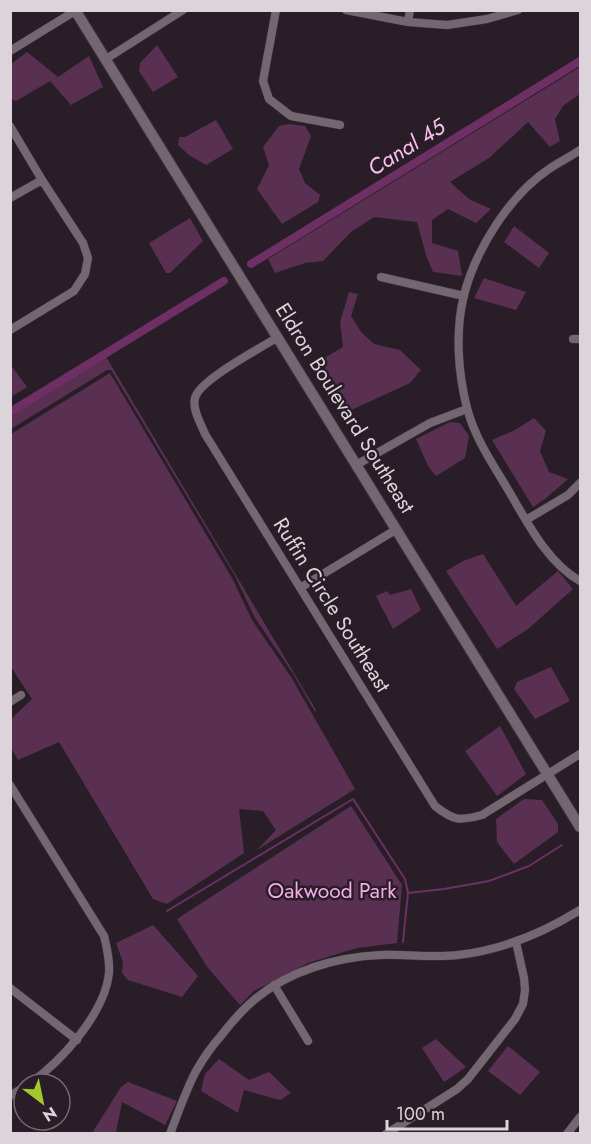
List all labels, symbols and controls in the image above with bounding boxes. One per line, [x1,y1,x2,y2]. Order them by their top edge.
water label: Canal 45 [361,110,453,183]
street label: Eldron Boulevard Southeast [268,297,422,519]
street label: Ruffin Circle Southeast [266,512,398,698]
park label: Oakwood Park [268,876,397,906]
north arrow [12,1072,72,1132]
scale bar [387,1093,507,1131]
text: N [38,1101,61,1127]
text: 100 m [396,1101,445,1127]

